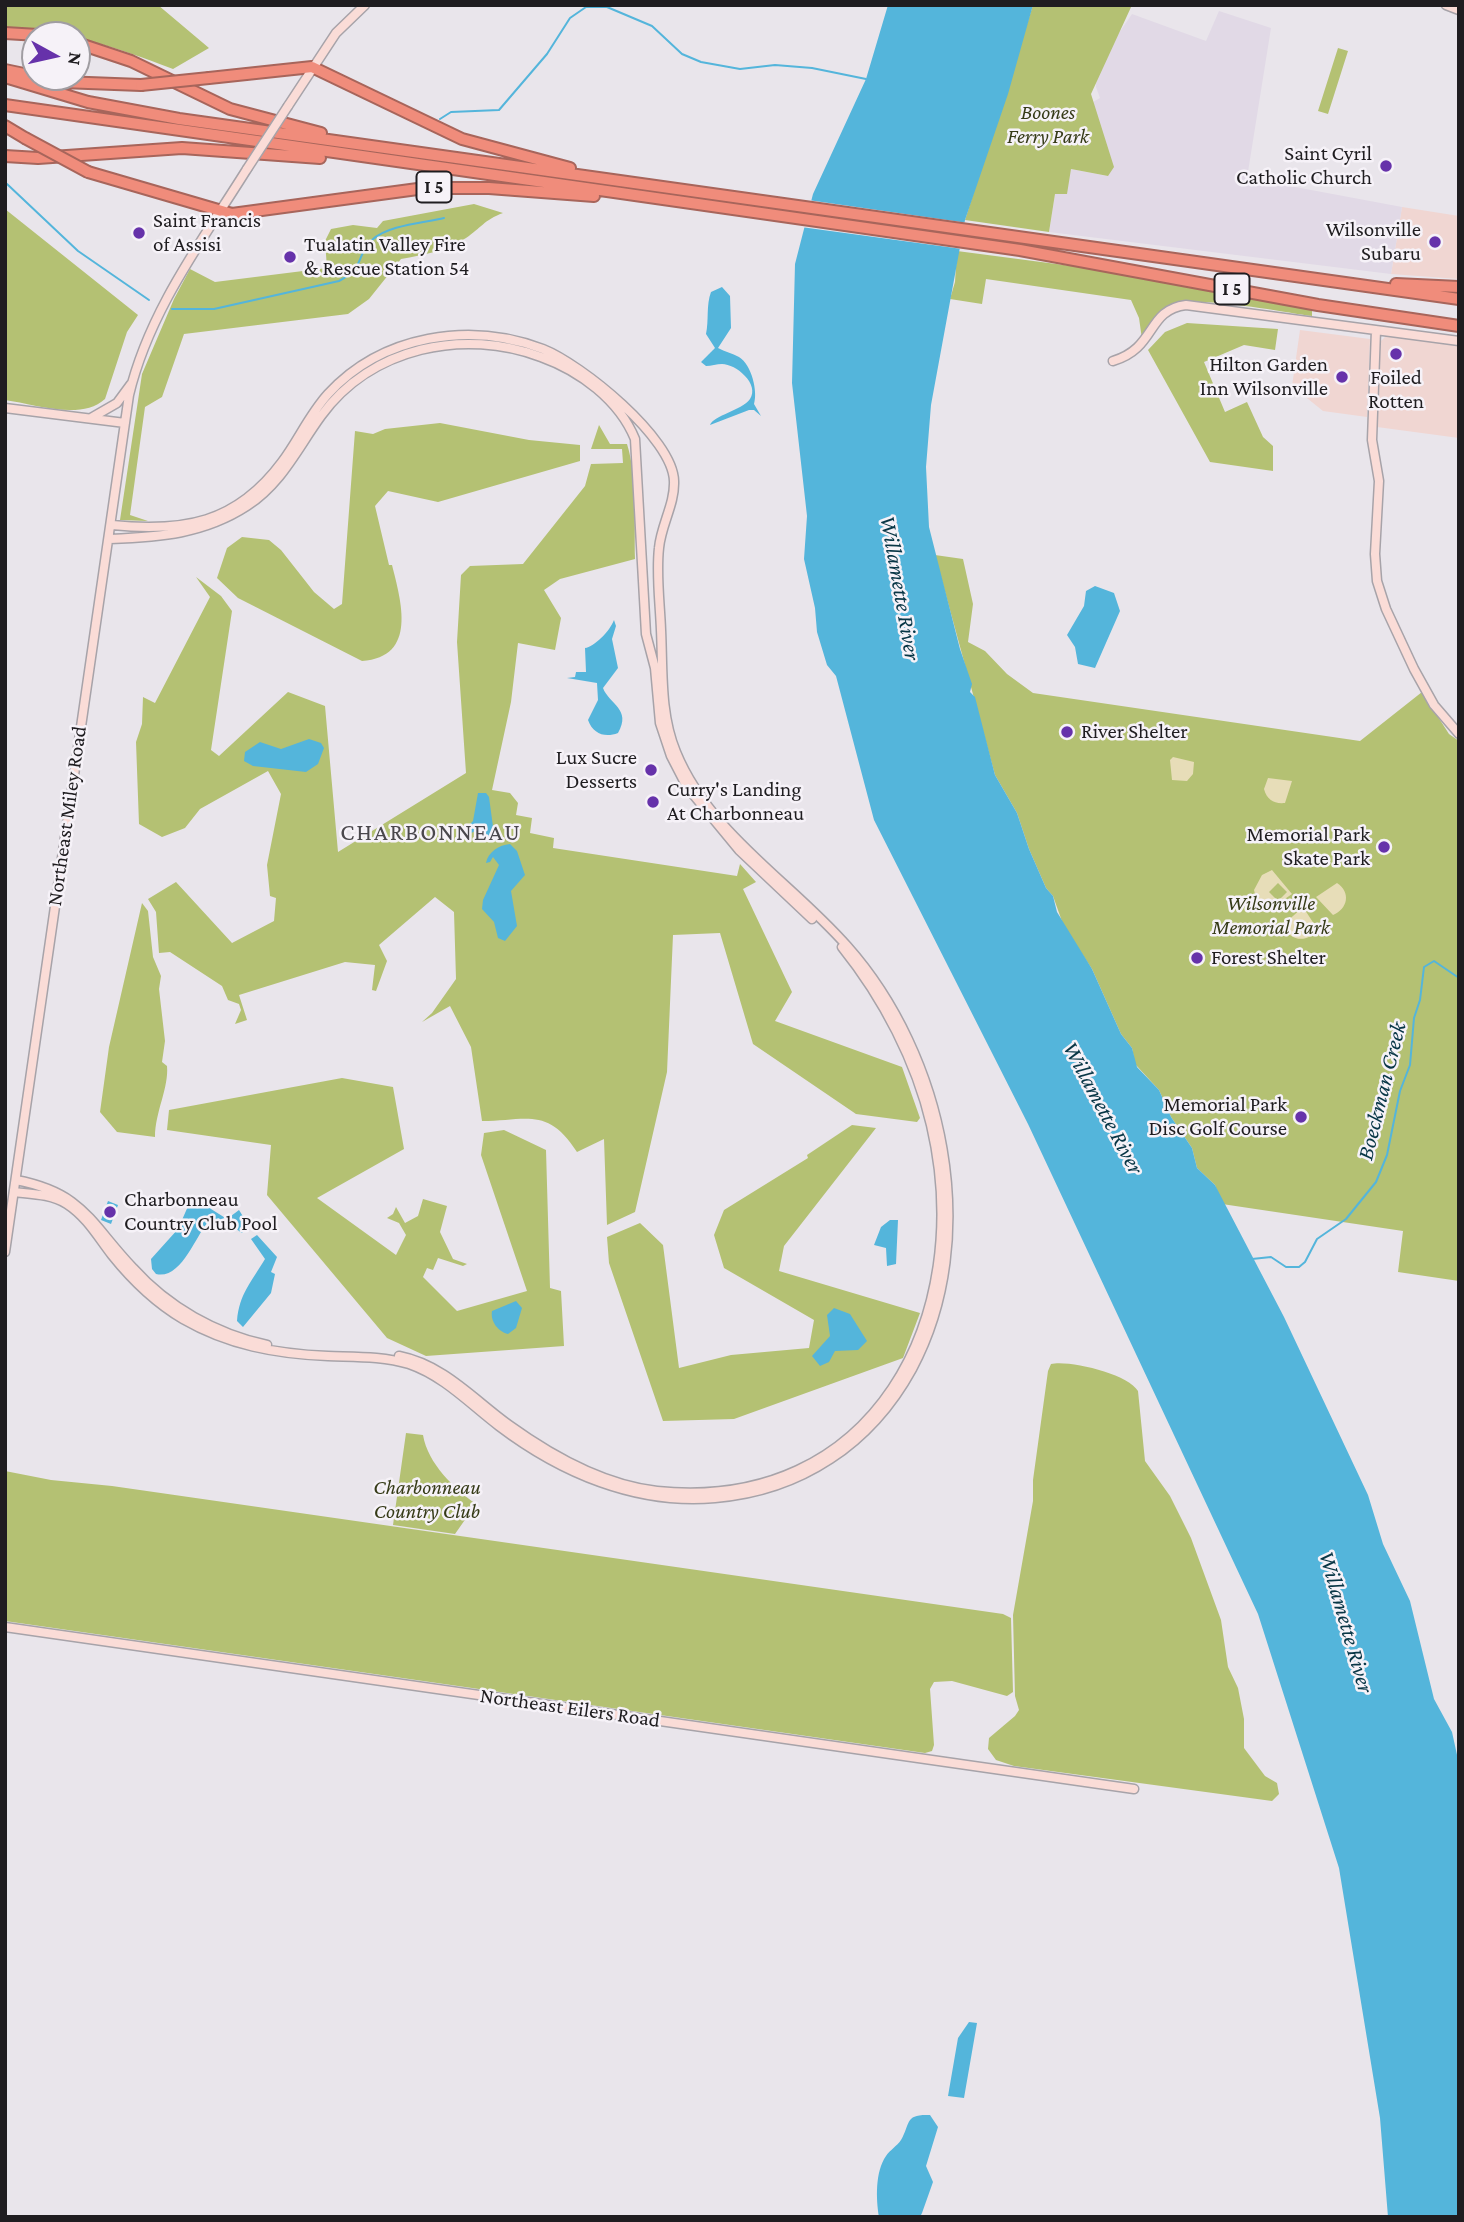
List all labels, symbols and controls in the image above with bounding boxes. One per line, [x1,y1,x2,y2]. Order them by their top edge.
north arrow [21,21,91,91]
text: N [64,51,87,67]
park label: Boones Ferry Park [1007,100,1089,150]
place label: Saint Cyril Catholic Church [1236,141,1372,191]
marker: Saint Cyril Catholic Church [1378,158,1394,174]
road number: I 5 [416,172,452,202]
place label: Saint Francis of Assisi [153,208,261,258]
place label: Wilsonville Subaru [1326,217,1421,267]
marker: Saint Francis of Assisi [131,225,147,241]
place label: Tualatin Valley Fire & Rescue Station 54 [304,232,470,282]
marker: Wilsonville Subaru [1427,234,1443,250]
marker: Tualatin Valley Fire & Rescue Station 54 [282,249,298,265]
road number: I 5 [1214,274,1250,304]
marker: Foiled Rotten [1388,346,1404,362]
place label: Hilton Garden Inn Wilsonville [1200,352,1328,402]
place label: Foiled Rotten [1368,365,1424,415]
marker: Hilton Garden Inn Wilsonville [1334,369,1350,385]
water label: Willamette River [874,514,926,662]
place label: River Shelter [1081,719,1188,745]
street label: Northeast Miley Road [42,724,92,908]
marker: River Shelter [1059,724,1075,740]
place label: Lux Sucre Desserts [556,745,637,795]
marker: Lux Sucre Desserts [643,762,659,778]
place label: Curry's Landing At Charbonneau [667,777,804,827]
marker: Curry's Landing At Charbonneau [645,794,661,810]
district label: CHARBONNEAU [342,819,520,847]
place label: Memorial Park Skate Park [1247,822,1370,872]
marker: Memorial Park Skate Park [1376,839,1392,855]
park label: Wilsonville Memorial Park [1212,891,1330,941]
place label: Forest Shelter [1211,945,1326,971]
marker: Forest Shelter [1189,950,1205,966]
water label: Boeckman Creek [1352,1019,1412,1163]
water label: Willamette River [1056,1037,1150,1179]
place label: Memorial Park Disc Golf Course [1149,1092,1287,1142]
marker: Memorial Park Disc Golf Course [1293,1109,1309,1125]
place label: Charbonneau Country Club Pool [124,1187,277,1237]
marker: Charbonneau Country Club Pool [102,1204,118,1220]
park label: Charbonneau Country Club [373,1475,481,1525]
water label: Willamette River [1313,1548,1379,1696]
street label: Northeast Eilers Road [478,1683,662,1733]

